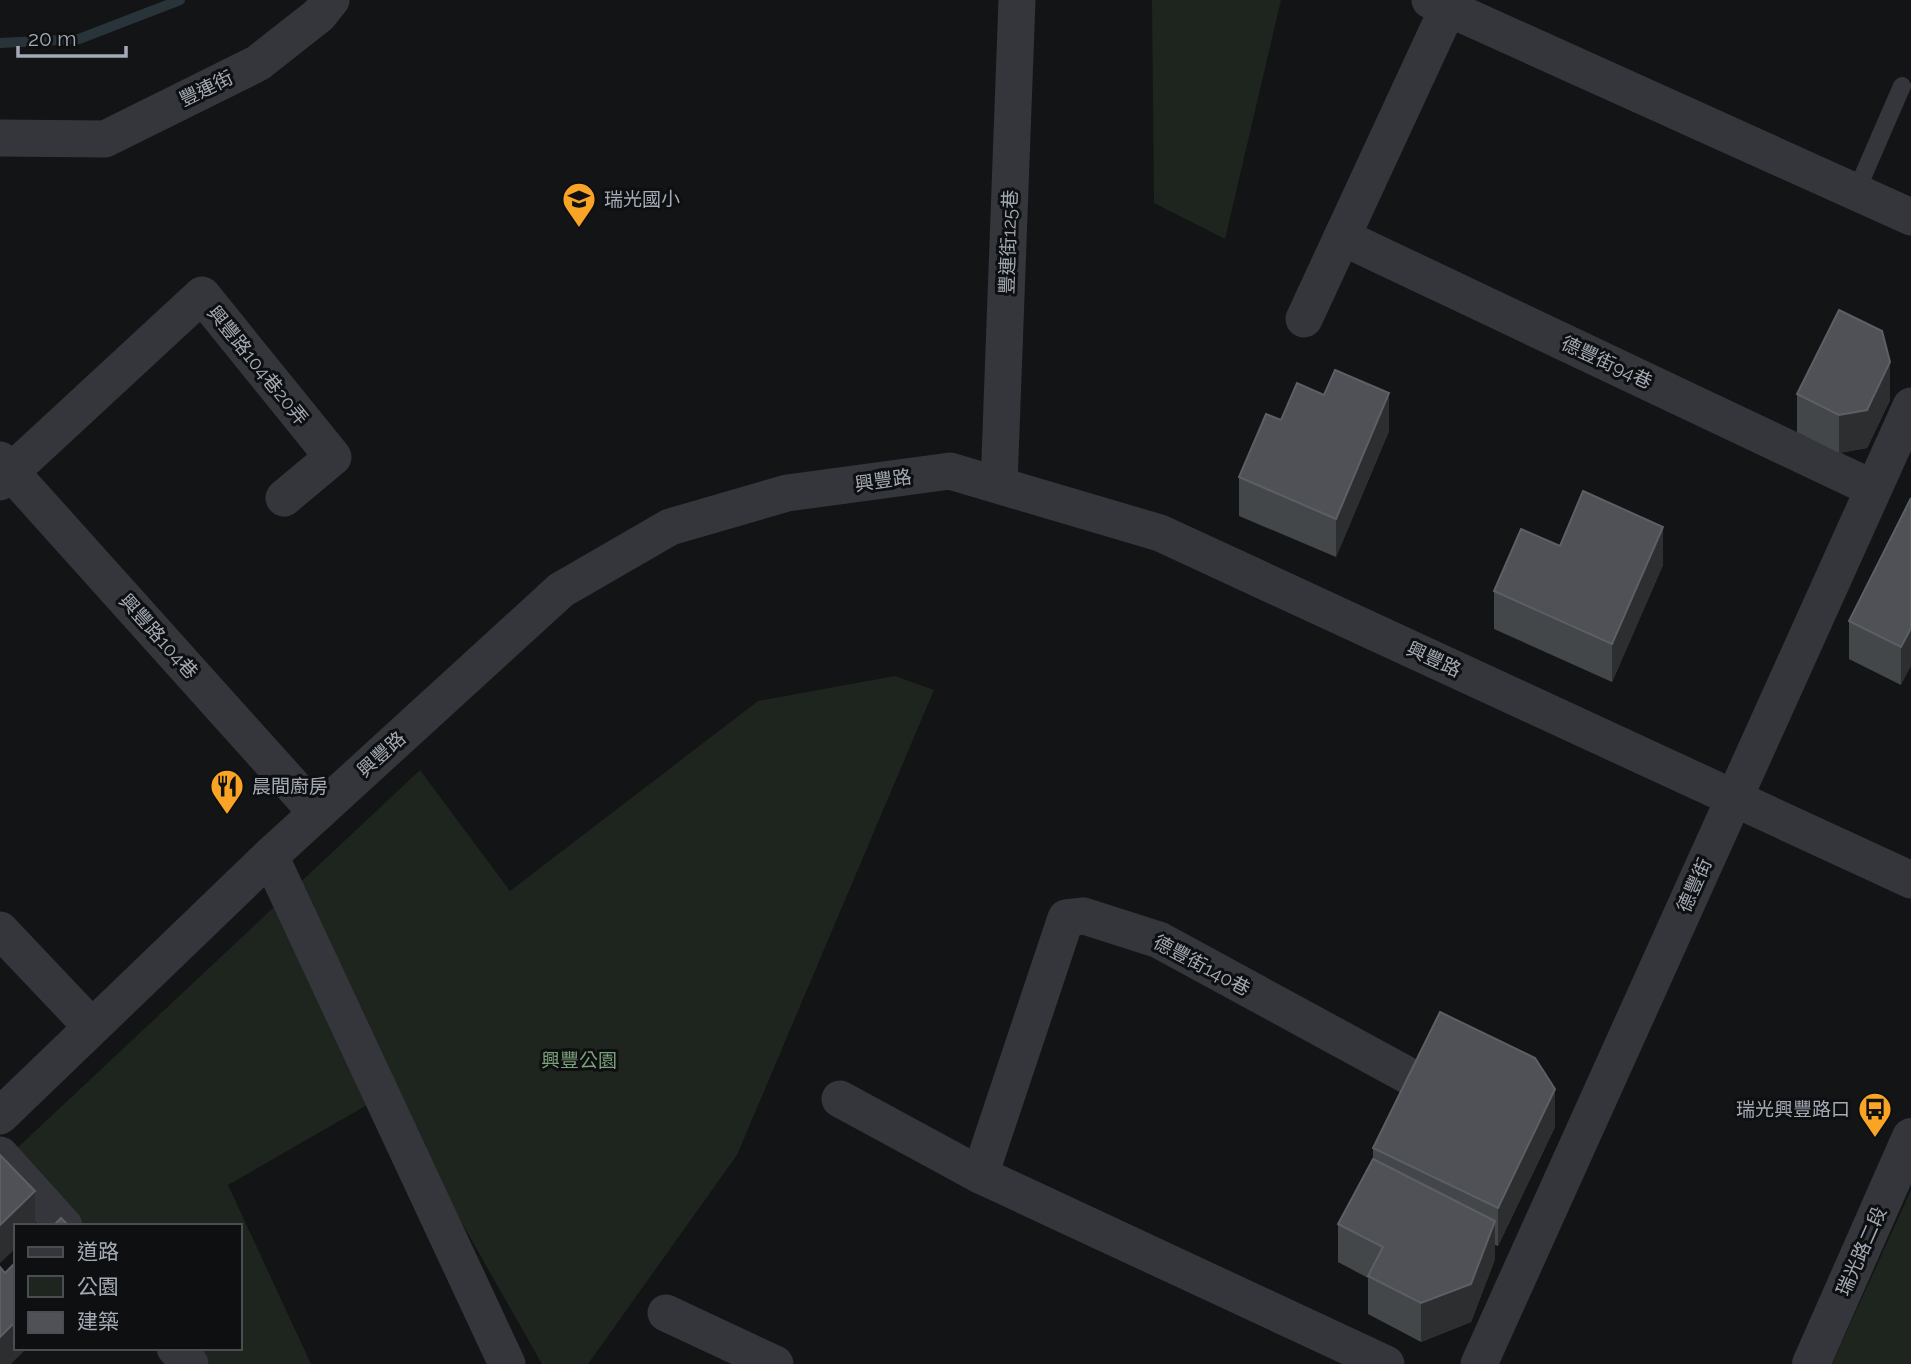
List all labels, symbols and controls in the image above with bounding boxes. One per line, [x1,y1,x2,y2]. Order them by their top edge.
scale bar [18,14,126,58]
text: 20 m [28,26,76,51]
street label: 豐連街 [176,66,236,110]
school or university icon: 瑞光國小 [560,180,598,229]
place label: 瑞光國小 [604,188,680,210]
street label: 豐連街125巷 [995,189,1021,295]
street label: 興豐路104巷20弄 [203,301,313,429]
street label: 德豐街94巷 [1558,331,1656,393]
street label: 興豐路 [853,465,913,495]
street label: 興豐路104巷 [115,589,203,683]
street label: 興豐路 [1404,637,1464,681]
street label: 興豐路 [352,727,410,781]
restaurant icon: 晨間廚房 [208,767,246,816]
place label: 晨間廚房 [252,775,328,797]
street label: 德豐街 [1672,854,1716,916]
street label: 德豐街140巷 [1150,930,1254,1000]
park label: 興豐公園 [541,1049,617,1071]
bus stop icon: 瑞光興豐路口 [1856,1090,1894,1139]
place label: 瑞光興豐路口 [1736,1098,1850,1120]
street label: 瑞光路二段 [1832,1203,1890,1299]
legend [14,1224,242,1350]
text: 道路 [77,1239,119,1264]
text: 公園 [77,1274,119,1299]
text: 建築 [77,1309,119,1334]

